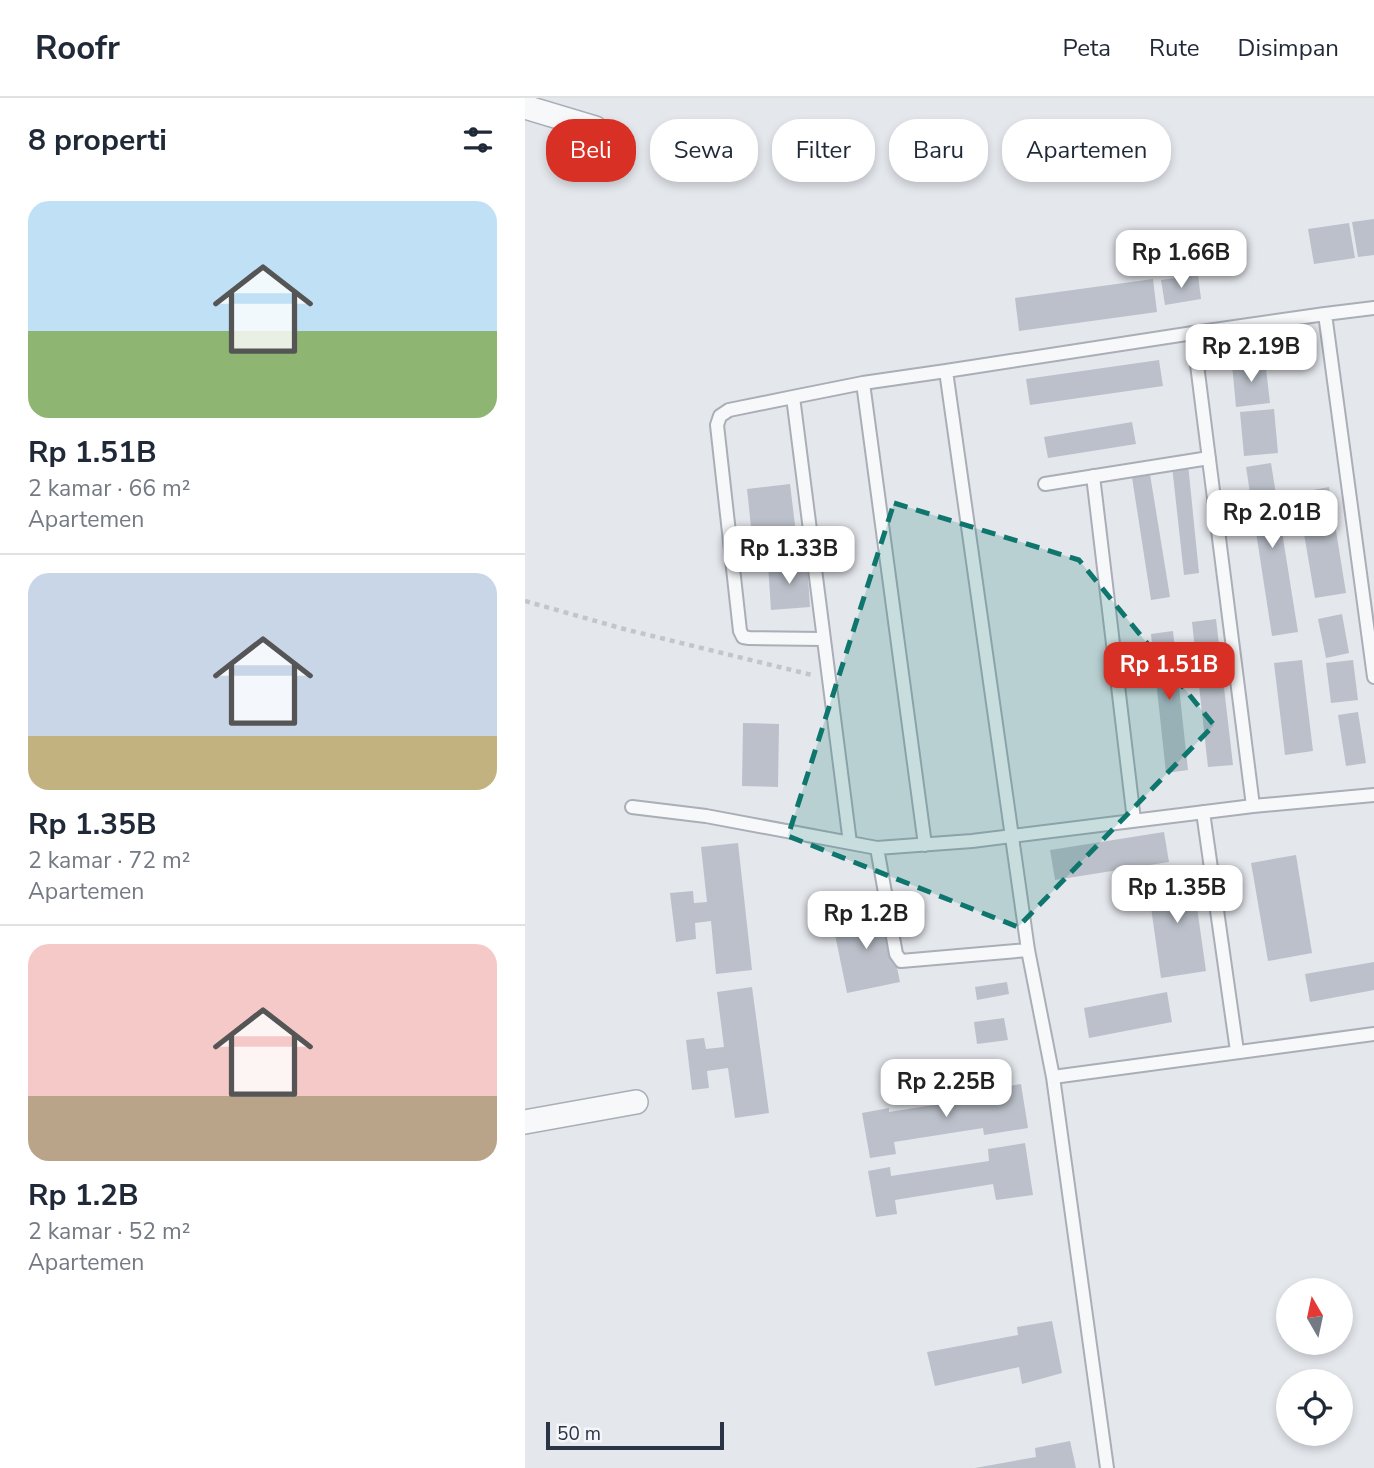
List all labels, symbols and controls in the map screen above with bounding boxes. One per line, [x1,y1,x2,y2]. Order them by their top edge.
text: Roofr [35,26,120,71]
text: Peta [1062,32,1111,64]
text: Rute [1149,32,1200,64]
text: Disimpan [1238,32,1339,64]
chip: Beli [546,119,636,182]
chip: Sewa [650,119,758,182]
chip: Filter [772,119,875,182]
chip: Baru [889,119,988,182]
chip: Apartemen [1002,119,1171,182]
text: 8 properti [28,120,167,161]
icon: filters [459,121,497,159]
pin: Rp 1.66B [1109,230,1253,290]
text: Rp 1.66B [1132,237,1230,268]
icon: home [200,246,326,372]
pin: Rp 2.19B [1179,324,1323,384]
text: Rp 2.19B [1202,331,1300,362]
text: Rp 1.51B [28,432,157,473]
text: 2 kamar · 66 m² [28,473,190,504]
pin: Rp 2.01B [1200,490,1344,550]
text: Rp 2.01B [1223,497,1321,528]
text: Apartemen [28,504,144,535]
pin: Rp 1.33B [717,526,861,586]
text: Rp 1.33B [740,533,838,564]
icon: home [200,618,326,744]
pin: Rp 1.51B [1097,642,1241,702]
text: Rp 1.51B [1120,649,1218,680]
text: Rp 1.35B [28,804,157,845]
text: 2 kamar · 72 m² [28,845,190,876]
pin: Rp 1.35B [1105,866,1249,925]
text: Rp 1.35B [1128,872,1226,903]
text: Apartemen [28,876,144,907]
pin: Rp 1.2B [801,892,931,951]
text: Rp 1.2B [824,898,908,929]
icon: home [200,989,326,1115]
pin: Rp 2.25B [874,1060,1018,1119]
text: Rp 2.25B [897,1066,995,1097]
text: Rp 1.2B [28,1175,139,1216]
text: 2 kamar · 52 m² [28,1216,190,1247]
text: Apartemen [28,1247,144,1278]
north arrow [1276,1278,1353,1354]
map controls [1276,1278,1353,1446]
button: locate [1276,1369,1353,1446]
scale bar [546,1419,725,1451]
text: 50 m [557,1421,601,1447]

